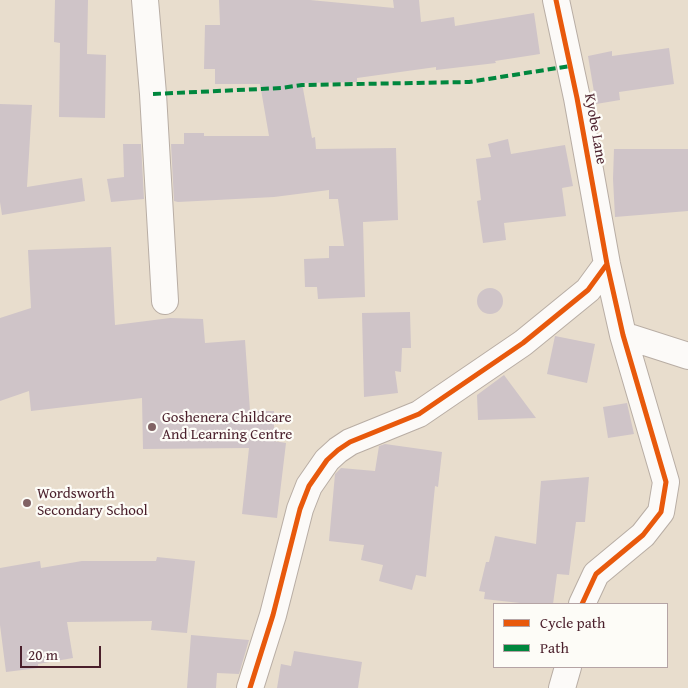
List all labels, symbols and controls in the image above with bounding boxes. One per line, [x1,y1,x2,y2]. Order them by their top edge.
street label: Kyobe Lane [580,92,610,166]
place label: Goshenera Childcare And Learning Centre [162,409,292,444]
marker: Goshenera Childcare And Learning Centre [146,421,158,433]
place label: Wordsworth Secondary School [37,485,148,520]
marker: Wordsworth Secondary School [21,497,33,509]
legend [493,603,668,668]
text: Cycle path [540,612,606,633]
scale bar [22,636,104,668]
text: Path [540,637,569,658]
text: 20 m [28,644,58,665]

